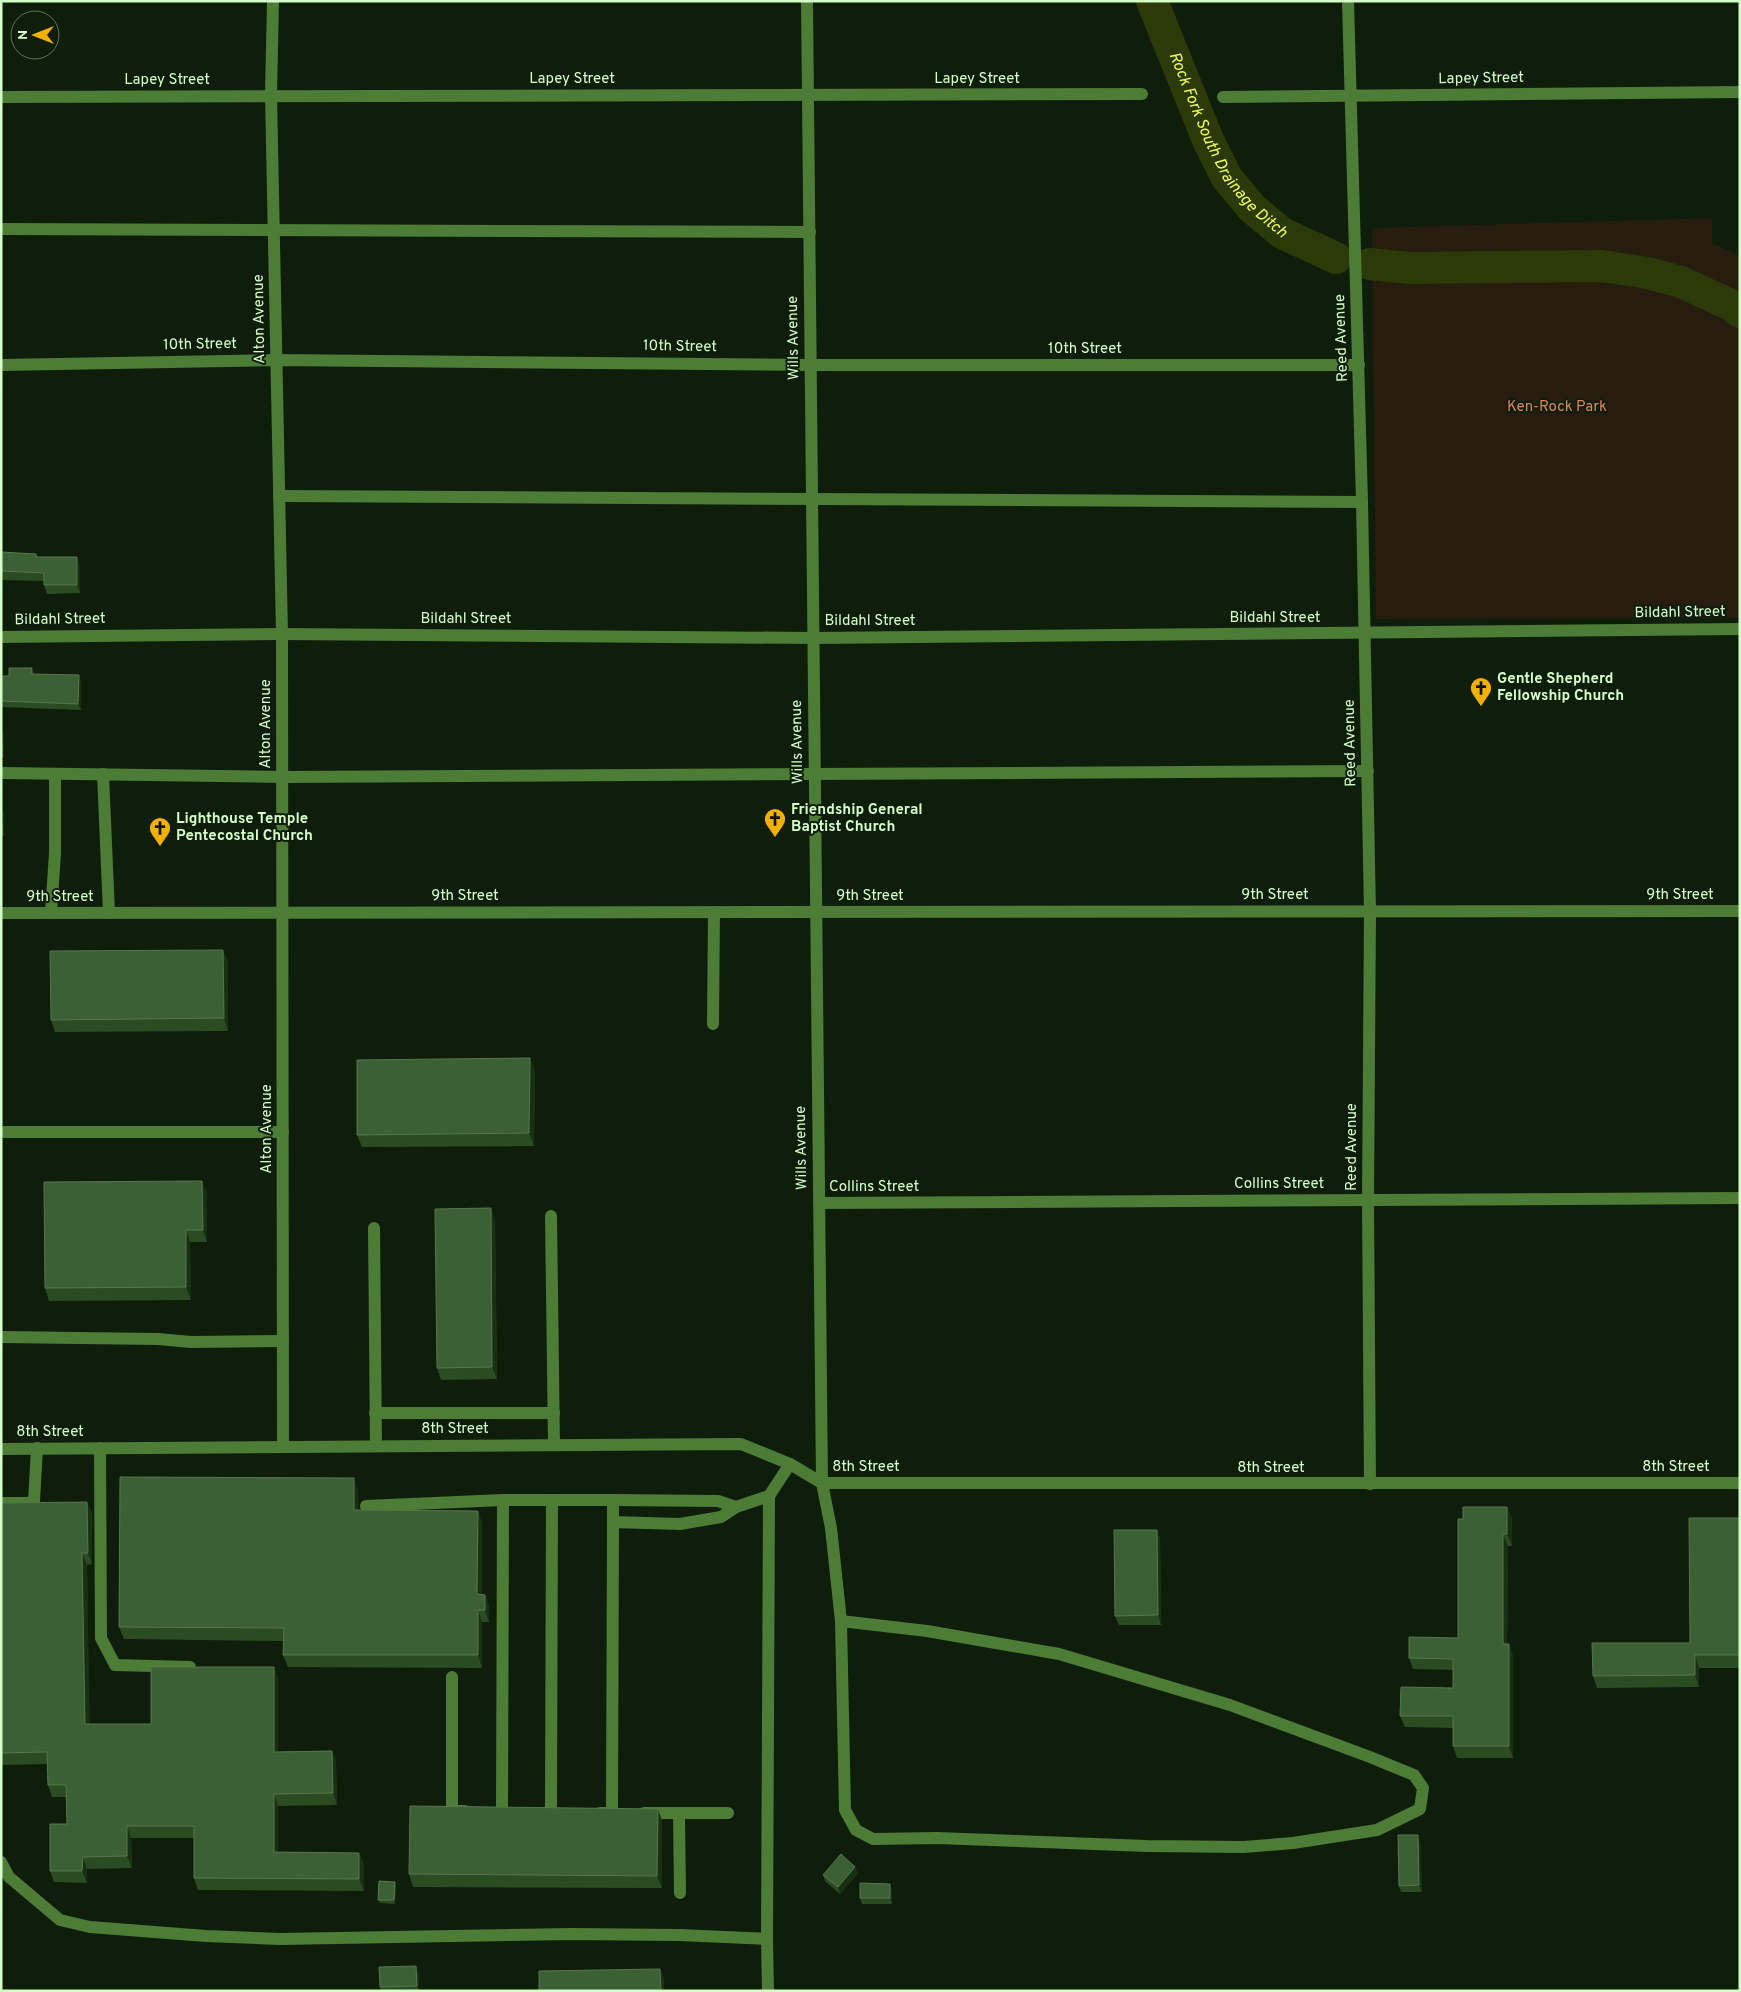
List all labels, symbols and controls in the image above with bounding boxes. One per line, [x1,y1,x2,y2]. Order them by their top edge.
north arrow [10,10,60,60]
text: N [15,30,32,40]
water label: Rock Fork South Drainage Ditch [1164,49,1291,243]
street label: Lapey Street [1438,69,1524,89]
street label: Lapey Street [529,70,615,89]
street label: Lapey Street [934,70,1020,89]
street label: Lapey Street [124,71,210,90]
street label: Alton Avenue [250,274,270,364]
street label: Reed Avenue [1331,294,1353,382]
street label: Wills Avenue [784,296,804,380]
street label: 10th Street [163,335,237,355]
street label: 10th Street [643,337,717,357]
street label: 10th Street [1048,340,1122,359]
park label: Ken-Rock Park [1507,398,1607,417]
street label: Bildahl Street [1634,603,1726,623]
street label: Bildahl Street [1229,609,1321,628]
street label: Bildahl Street [14,610,106,630]
street label: Bildahl Street [420,610,512,629]
street label: Bildahl Street [824,612,916,631]
place label: Gentle Shepherd Fellowship Church [1497,670,1624,706]
church icon: Gentle Shepherd Fellowship Church [1469,676,1493,707]
street label: Alton Avenue [257,679,276,769]
street label: Reed Avenue [1341,699,1361,787]
street label: Wills Avenue [788,700,808,784]
place label: Friendship General Baptist Church [791,801,923,837]
church icon: Friendship General Baptist Church [763,807,787,838]
place label: Lighthouse Temple Pentecostal Church [176,810,313,846]
church icon: Lighthouse Temple Pentecostal Church [148,816,172,847]
street label: 9th Street [1241,886,1309,905]
street label: 9th Street [1646,886,1714,905]
street label: 9th Street [431,887,499,906]
street label: 9th Street [836,887,904,906]
street label: 9th Street [26,888,94,907]
street label: Alton Avenue [258,1084,277,1174]
street label: Reed Avenue [1343,1103,1362,1191]
street label: Wills Avenue [792,1106,812,1190]
street label: Collins Street [1234,1175,1324,1194]
street label: Collins Street [829,1178,919,1197]
street label: 8th Street [421,1420,489,1439]
street label: 8th Street [16,1423,84,1442]
street label: 8th Street [832,1458,900,1477]
street label: 8th Street [1642,1458,1710,1477]
street label: 8th Street [1237,1459,1305,1478]

